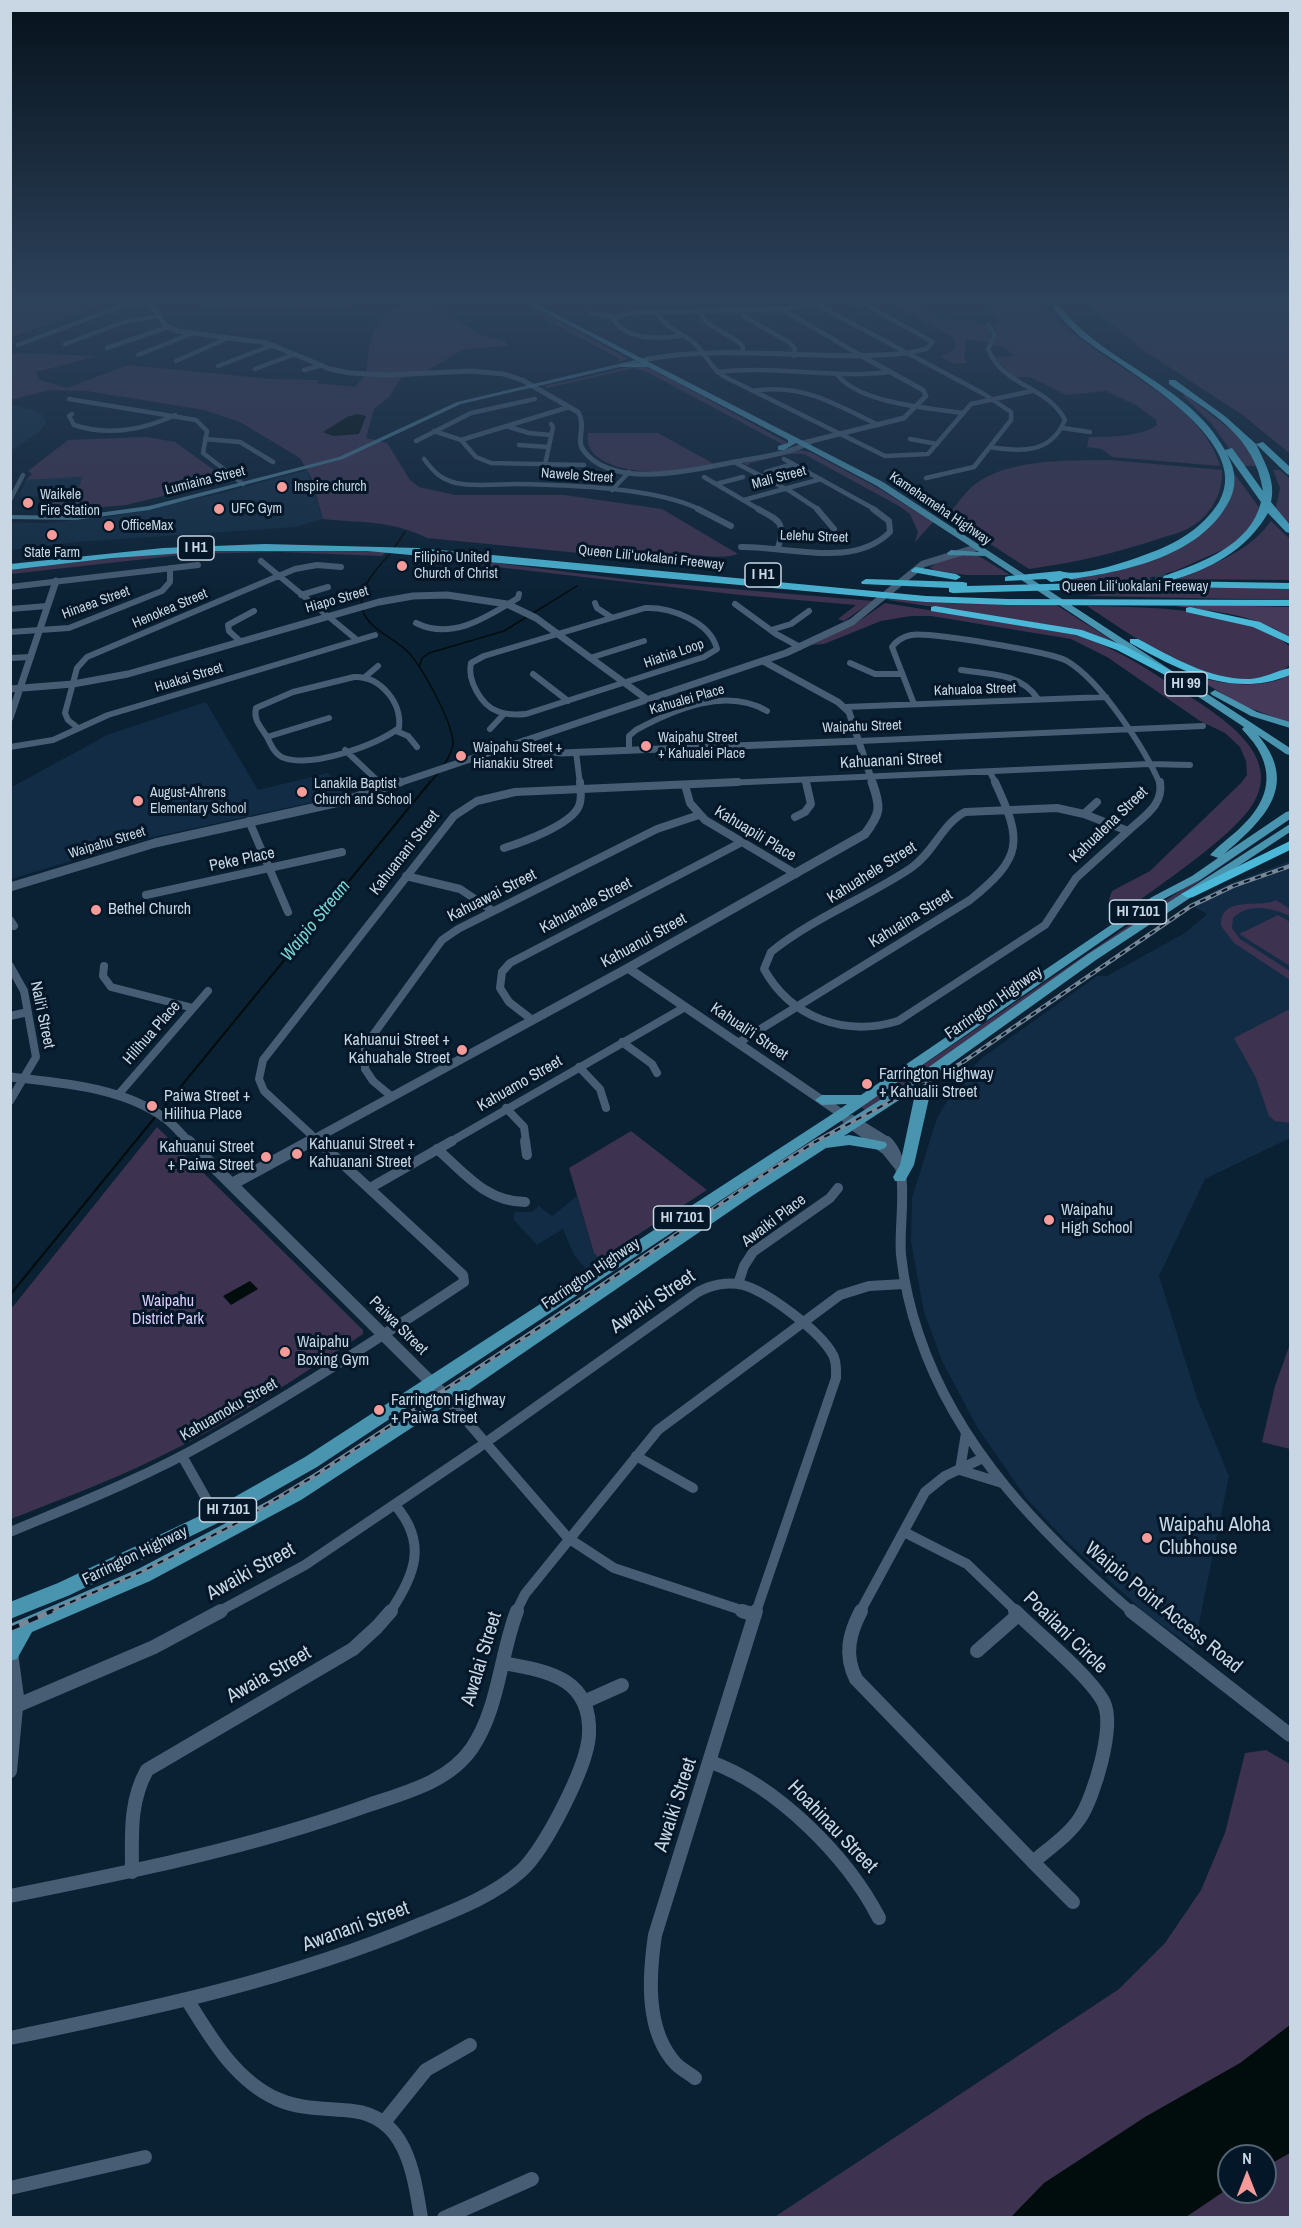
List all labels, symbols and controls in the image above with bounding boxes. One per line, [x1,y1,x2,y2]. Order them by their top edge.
street label: Lumiaina Street [163,463,247,499]
street label: Mali Street [750,463,808,493]
street label: Nawele Street [540,465,614,487]
street label: Kamehameha Highway [886,469,994,549]
place label: Inspire church [294,479,367,495]
marker: Inspire church [275,480,289,494]
place label: Waikele Fire Station [40,487,100,520]
marker: Waikele Fire Station [21,496,35,510]
place label: UFC Gym [231,501,282,517]
marker: UFC Gym [212,502,226,516]
place label: OfficeMax [121,518,173,534]
marker: OfficeMax [102,519,116,533]
street label: Lelehu Street [780,527,848,547]
marker: State Farm [45,528,59,542]
road number: I H1 [178,536,214,560]
street label: Queen Liliʻuokalani Freeway [577,542,725,574]
place label: State Farm [24,545,80,561]
place label: Filipino United Church of Christ [414,550,498,582]
marker: Filipino United Church of Christ [395,559,409,573]
road number: I H1 [745,563,781,587]
street label: Queen Liliʻuokalani Freeway [1062,579,1208,595]
street label: Hinaea Street [60,583,132,623]
street label: Hiapo Street [304,583,370,617]
street label: Henokea Street [130,586,210,632]
street label: Hiahia Loop [642,636,706,672]
street label: Huakai Street [153,660,225,696]
road number: HI 99 [1165,672,1207,696]
street label: Kahualoa Street [934,680,1016,700]
street label: Kahualei Place [648,681,726,719]
street label: Waipahu Street [822,717,902,737]
place label: Waipahu Street + Kahualei Place [658,730,745,762]
marker: Waipahu Street + Kahualei Place [639,739,653,753]
place label: Waipahu Street + Hianakiu Street [473,740,562,772]
marker: Waipahu Street + Hianakiu Street [454,749,468,763]
street label: Kahuanani Street [840,749,942,773]
place label: Lanakila Baptist Church and School [314,776,412,808]
street label: Kahualena Street [1066,783,1152,867]
place label: August-Ahrens Elementary School [150,785,246,818]
marker: Lanakila Baptist Church and School [295,785,309,799]
marker: August-Ahrens Elementary School [131,794,145,808]
street label: Kahuapili Place [711,802,799,866]
street label: Kahuanani Street [366,807,444,899]
street label: Waipahu Street [67,823,147,863]
street label: Kahuahele Street [824,838,920,908]
street label: Peke Place [208,844,276,876]
street label: Kahuawai Street [444,865,540,927]
street label: Kahuahale Street [537,874,635,938]
water label: Waipio Stream [277,876,355,966]
street label: Kahuaina Street [866,886,956,952]
place label: Bethel Church [108,900,191,920]
road number: HI 7101 [1110,900,1166,924]
marker: Bethel Church [89,903,103,917]
street label: Kahuanui Street [598,910,690,972]
street label: Farrington Highway [942,962,1046,1044]
street label: Nali'i Street [26,980,58,1050]
street label: Hilihua Place [119,997,185,1069]
street label: Kahuali'i Street [707,999,791,1065]
place label: Kahuanui Street + Kahuahale Street [344,1031,450,1069]
marker: Kahuanui Street + Kahuahale Street [455,1043,469,1057]
street label: Kahuamo Street [474,1052,566,1116]
place label: Farrington Highway + Kahualii Street [879,1065,994,1103]
marker: Farrington Highway + Kahualii Street [860,1077,874,1091]
place label: Paiwa Street + Hilihua Place [164,1087,250,1125]
marker: Paiwa Street + Hilihua Place [145,1099,159,1113]
place label: Kahuanui Street + Kahuanani Street [309,1135,415,1173]
place label: Kahuanui Street + Paiwa Street [159,1138,254,1176]
marker: Kahuanui Street + Kahuanani Street [290,1147,304,1161]
marker: Kahuanui Street + Paiwa Street [259,1150,273,1164]
street label: Awaiki Place [738,1191,810,1251]
place label: Waipahu High School [1061,1201,1132,1239]
road number: HI 7101 [654,1206,710,1230]
marker: Waipahu High School [1042,1213,1056,1227]
street label: Farrington Highway [538,1234,644,1314]
street label: Awaiki Street [606,1265,700,1339]
park label: Waipahu District Park [132,1292,204,1330]
street label: Paiwa Street [365,1293,431,1359]
place label: Waipahu Boxing Gym [297,1333,369,1371]
marker: Waipahu Boxing Gym [278,1345,292,1359]
street label: Kahuamoku Street [177,1375,281,1445]
place label: Farrington Highway + Paiwa Street [391,1391,506,1429]
marker: Farrington Highway + Paiwa Street [372,1403,386,1417]
road number: HI 7101 [200,1498,256,1522]
place label: Waipahu Aloha Clubhouse [1159,1514,1271,1561]
street label: Farrington Highway [79,1522,191,1590]
marker: Waipahu Aloha Clubhouse [1140,1531,1154,1545]
street label: Waipio Point Access Road [1080,1537,1246,1679]
street label: Awaiki Street [203,1538,299,1606]
street label: Poailani Circle [1018,1587,1112,1679]
street label: Awalai Street [456,1609,508,1709]
street label: Awaia Street [222,1641,316,1709]
street label: Awaiki Street [650,1755,702,1855]
street label: Hoahinau Street [782,1776,882,1878]
street label: Awanani Street [299,1897,413,1957]
north arrow [1217,2144,1277,2204]
text: N [1242,2147,1252,2169]

